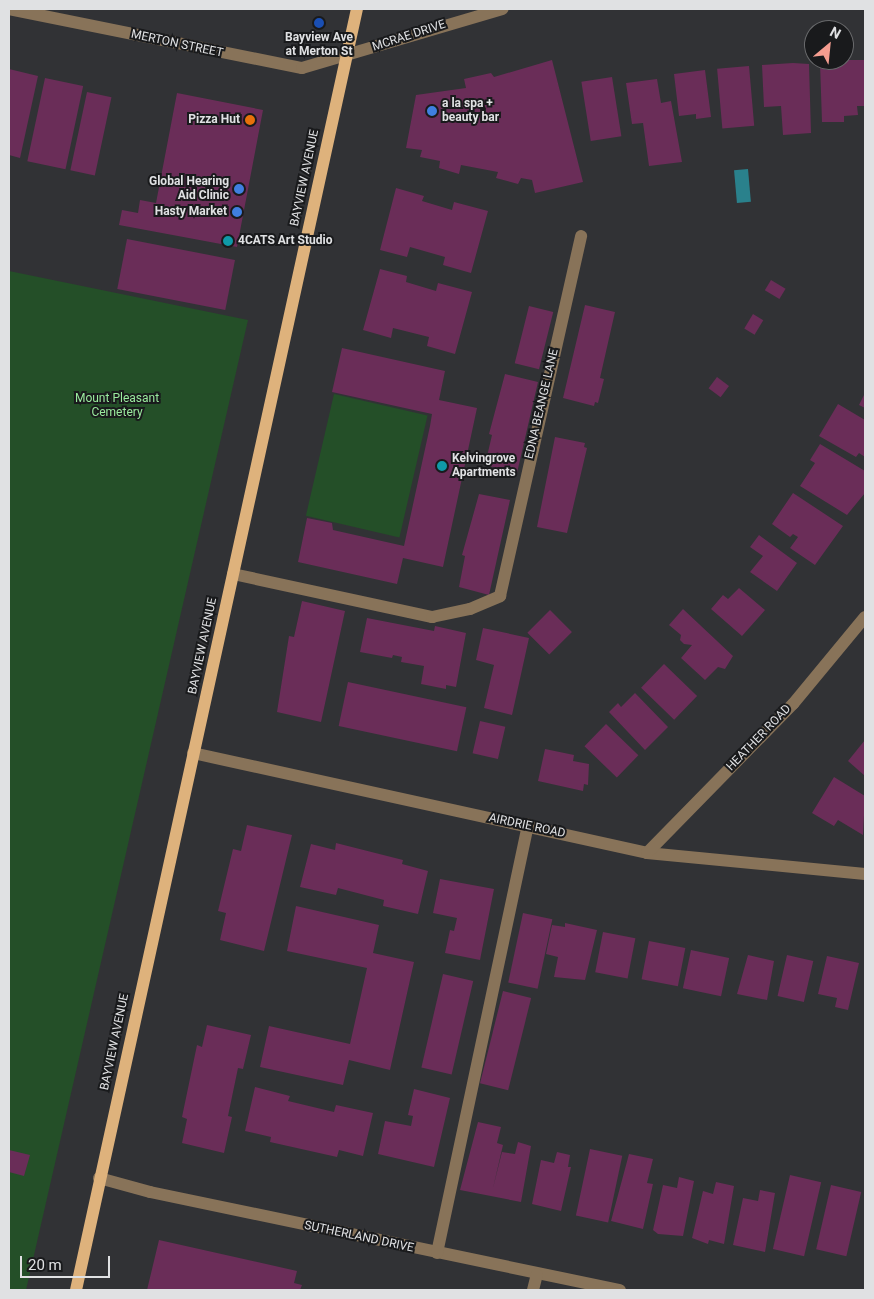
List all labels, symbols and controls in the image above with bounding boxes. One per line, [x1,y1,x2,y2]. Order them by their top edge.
marker: Bayview Ave at Merton St [313,17,325,29]
street label: MCRAE DRIVE [370,17,448,55]
north arrow [804,20,854,70]
text: N [827,23,844,42]
street label: MERTON STREET [130,27,224,61]
place label: Bayview Ave at Merton St [285,31,353,59]
place label: a la spa + beauty bar [442,97,499,125]
marker: a la spa + beauty bar [426,105,438,117]
place label: Pizza Hut [188,113,240,127]
marker: Pizza Hut [244,114,256,126]
street label: BAYVIEW AVENUE [288,128,322,228]
place label: Global Hearing Aid Clinic [149,175,229,203]
marker: Global Hearing Aid Clinic [233,183,245,195]
place label: Hasty Market [155,205,227,219]
marker: Hasty Market [231,206,243,218]
place label: 4CATS Art Studio [238,234,332,248]
marker: 4CATS Art Studio [222,235,234,247]
street label: EDNA BEANGE LANE [522,348,562,460]
park label: Mount Pleasant Cemetery [75,392,159,420]
place label: Kelvingrove Apartments [452,452,516,480]
marker: Kelvingrove Apartments [436,460,448,472]
street label: BAYVIEW AVENUE [186,596,220,696]
street label: HEATHER ROAD [724,702,794,774]
street label: AIRDRIE ROAD [487,811,567,841]
street label: BAYVIEW AVENUE [98,992,132,1092]
street label: SUTHERLAND DRIVE [303,1218,415,1256]
scale bar [22,1246,112,1278]
text: 20 m [28,1256,62,1274]

